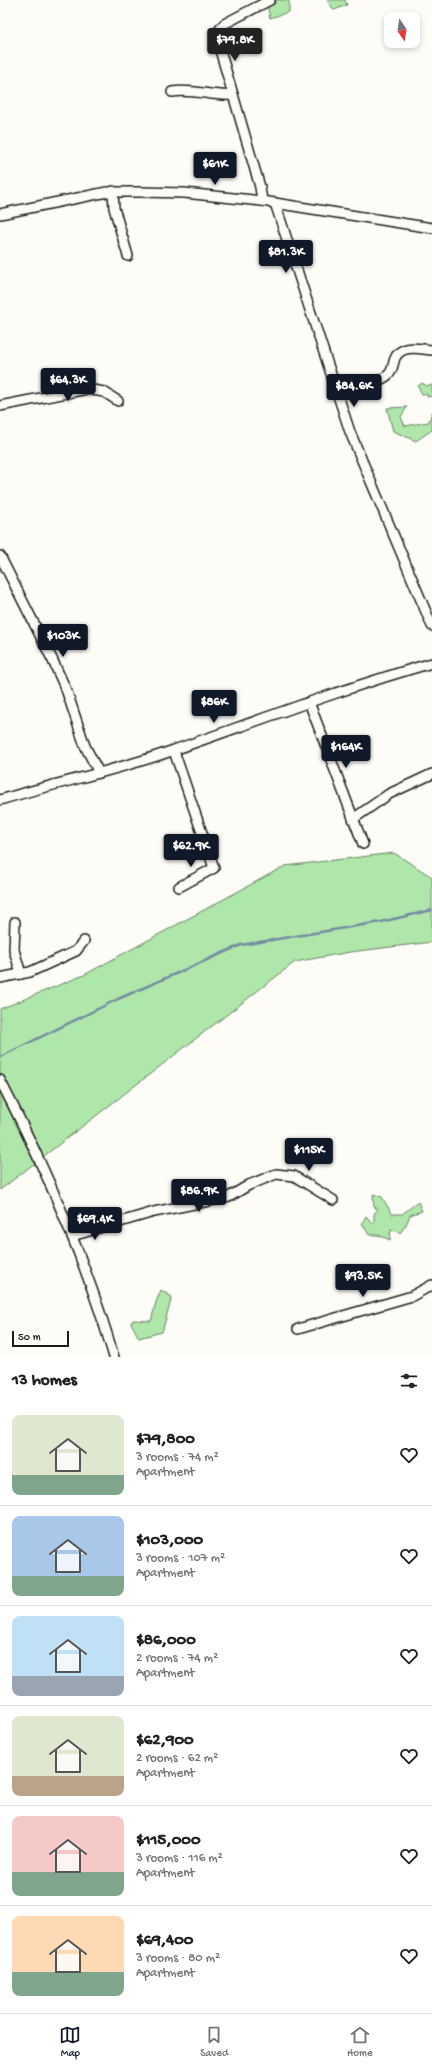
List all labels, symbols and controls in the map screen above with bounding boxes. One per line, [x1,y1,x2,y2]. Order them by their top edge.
north arrow [384,12,420,48]
map controls [384,12,420,48]
pin: $79.8K [202,28,268,62]
text: $79.8K [216,33,254,48]
pin: $61K [191,152,239,186]
text: $61K [203,157,227,172]
pin: $81.3K [253,240,319,274]
text: $81.3K [268,245,304,260]
pin: $64.3K [35,368,101,402]
text: $64.3K [50,373,86,388]
pin: $84.6K [321,374,387,408]
text: $84.6K [336,379,372,394]
pin: $103K [35,624,91,658]
text: $103K [47,629,79,644]
pin: $86K [190,690,238,724]
text: $86K [201,695,227,710]
pin: $164K [318,735,374,769]
text: $164K [331,740,362,755]
pin: $62.9K [158,834,224,868]
text: $62.9K [173,839,209,854]
pin: $115K [281,1138,337,1172]
text: $115K [294,1143,324,1158]
pin: $86.9K [166,1179,232,1213]
text: $86.9K [180,1184,218,1199]
pin: $69.4K [62,1207,128,1241]
text: $69.4K [77,1212,113,1227]
pin: $93.5K [330,1264,396,1298]
text: $93.5K [344,1269,382,1284]
scale bar [12,1329,69,1348]
text: 50 m [18,1332,40,1344]
icon: filters [398,1370,420,1392]
text: 13 homes [12,1371,77,1391]
text: $79,800 [136,1430,195,1450]
icon: home [44,1431,92,1479]
icon: heart [398,1444,420,1466]
text: 3 rooms · 74 m² [136,1450,219,1465]
text: Apartment [136,1465,195,1480]
text: $103,000 [136,1531,203,1551]
icon: home [44,1532,92,1580]
icon: heart [398,1545,420,1567]
text: 3 rooms · 107 m² [136,1551,225,1566]
text: Apartment [136,1566,195,1581]
text: $86,000 [136,1631,196,1651]
icon: home [44,1632,92,1680]
icon: heart [398,1645,420,1667]
text: 2 rooms · 74 m² [136,1651,218,1666]
text: Apartment [136,1666,195,1681]
text: $62,900 [136,1731,194,1751]
icon: home [44,1732,92,1780]
icon: heart [398,1745,420,1767]
text: 2 rooms · 62 m² [136,1751,218,1766]
text: Apartment [136,1766,195,1781]
text: $115,000 [136,1831,201,1851]
icon: home [44,1832,92,1880]
icon: heart [398,1845,420,1867]
text: 3 rooms · 116 m² [136,1851,223,1866]
text: Apartment [136,1866,195,1881]
text: $69,400 [136,1931,193,1951]
icon: home [44,1932,92,1980]
icon: heart [398,1945,420,1967]
text: 3 rooms · 80 m² [136,1951,220,1966]
text: Apartment [136,1966,195,1981]
tab: Map [59,2024,81,2060]
tab: Saved [200,2024,228,2060]
tab: Home [347,2024,373,2060]

